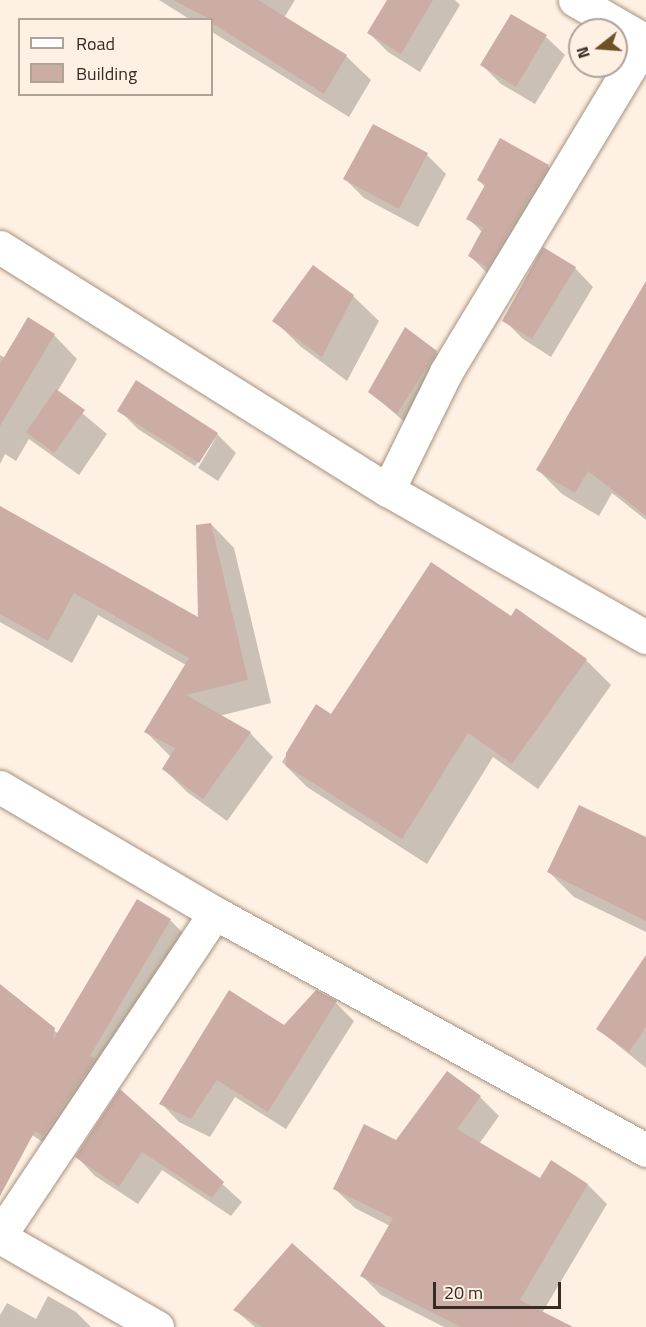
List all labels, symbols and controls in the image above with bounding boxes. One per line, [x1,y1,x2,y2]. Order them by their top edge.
legend [18,18,213,96]
north arrow [568,18,628,78]
text: Road [76,30,115,57]
text: N [570,44,596,61]
text: Building [76,60,137,87]
scale bar [436,1270,564,1308]
text: 20 m [444,1279,483,1306]

